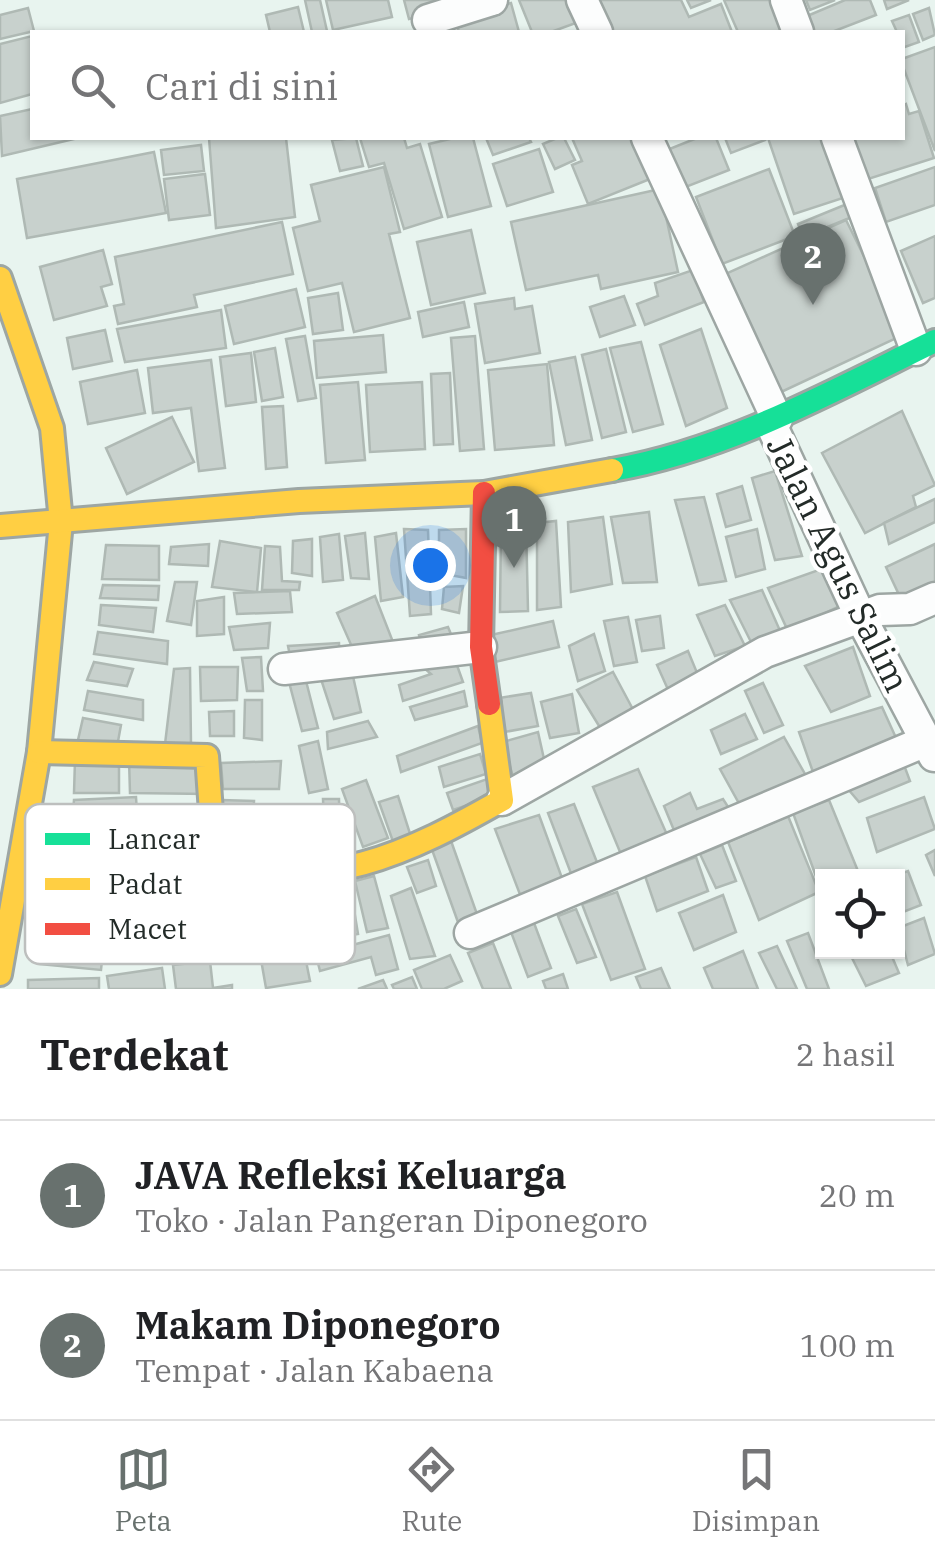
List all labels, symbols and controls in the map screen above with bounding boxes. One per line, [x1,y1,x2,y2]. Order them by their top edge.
search box [30,30,905,140]
icon: search [65,58,120,113]
text: Cari di sini [145,61,338,110]
pin: 2 [780,222,846,305]
street label: Jalan Agus Salim [757,428,921,699]
pin: 1 [482,486,546,568]
your location [405,540,456,591]
legend [25,804,355,964]
text: Lancar [108,820,200,857]
text: Padat [108,865,182,902]
map controls [815,869,905,959]
button: locate [815,869,905,959]
text: Macet [108,910,187,947]
text: Terdekat [40,1027,229,1082]
text: 2 hasil [796,1033,895,1075]
text: JAVA Refleksi Keluarga [135,1150,567,1199]
text: 1 [63,1174,82,1216]
text: 20 m [819,1174,895,1216]
text: Toko · Jalan Pangeran Diponegoro [135,1199,648,1241]
text: Makam Diponegoro [135,1300,501,1349]
text: 2 [63,1324,82,1366]
text: 100 m [799,1324,895,1366]
text: Tempat · Jalan Kabaena [135,1349,494,1391]
tab: Peta [115,1442,172,1539]
tab: Rute [401,1442,462,1539]
tab: Disimpan [692,1442,820,1539]

